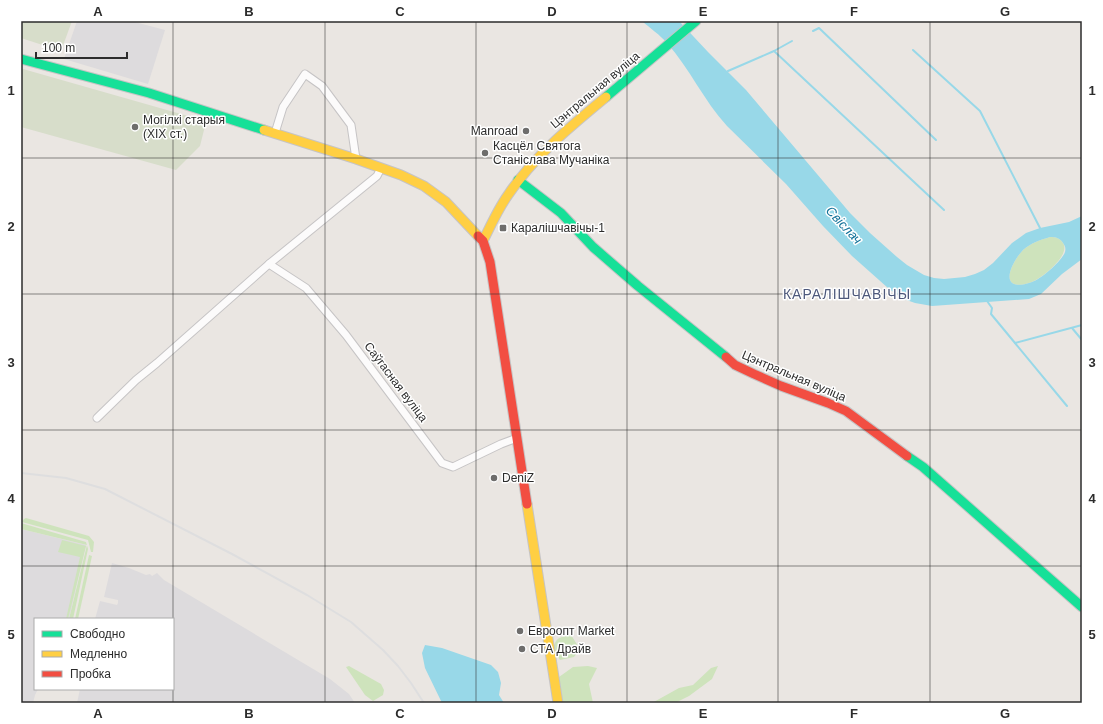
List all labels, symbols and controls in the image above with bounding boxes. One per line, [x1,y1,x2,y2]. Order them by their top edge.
text: A [93,4,103,19]
text: B [244,4,254,19]
text: C [395,4,405,19]
text: D [547,4,557,19]
text: E [699,4,708,19]
text: F [850,4,858,19]
text: G [1000,4,1010,19]
scale bar [36,34,127,60]
text: 100 m [42,41,75,55]
street label: Цэнтральная вуліца [548,48,643,131]
text: 1 [7,83,15,98]
text: 1 [1088,83,1096,98]
place label: Могілкі старыя (XIX ст.) [143,113,225,141]
marker: Могілкі старыя (XIX ст.) [130,122,140,132]
place label: Manroad [471,124,518,138]
marker: Manroad [521,126,531,136]
place label: Касцёл Святога Станіслава Мучаніка [493,139,610,167]
marker: Касцёл Святога Станіслава Мучаніка [480,148,490,158]
water label: Свіслач [823,203,865,247]
text: 2 [7,219,15,234]
text: 2 [1088,219,1096,234]
place label: Каралішчавічы-1 [511,221,605,235]
marker: Каралішчавічы-1 [498,223,508,233]
district label: КАРАЛІШЧАВІЧЫ [783,286,911,302]
street label: Саўгасная вуліца [361,339,431,425]
street label: Цэнтральная вуліца [740,348,849,404]
text: 3 [7,355,15,370]
text: 3 [1088,355,1096,370]
place label: DeniZ [502,471,534,485]
marker: DeniZ [489,473,499,483]
text: 4 [7,491,15,506]
text: 4 [1088,491,1096,506]
legend [34,618,174,690]
place label: Евроопт Market [528,624,615,638]
marker: Евроопт Market [515,626,525,636]
text: 5 [7,627,15,642]
text: Свободно [70,627,125,641]
text: 5 [1088,627,1096,642]
place label: СТА Драйв [530,642,591,656]
marker: СТА Драйв [517,644,527,654]
text: Медленно [70,647,127,661]
text: Пробка [70,667,111,681]
text: A [93,706,103,721]
text: B [244,706,254,721]
text: C [395,706,405,721]
text: D [547,706,557,721]
text: E [699,706,708,721]
text: F [850,706,858,721]
text: G [1000,706,1010,721]

